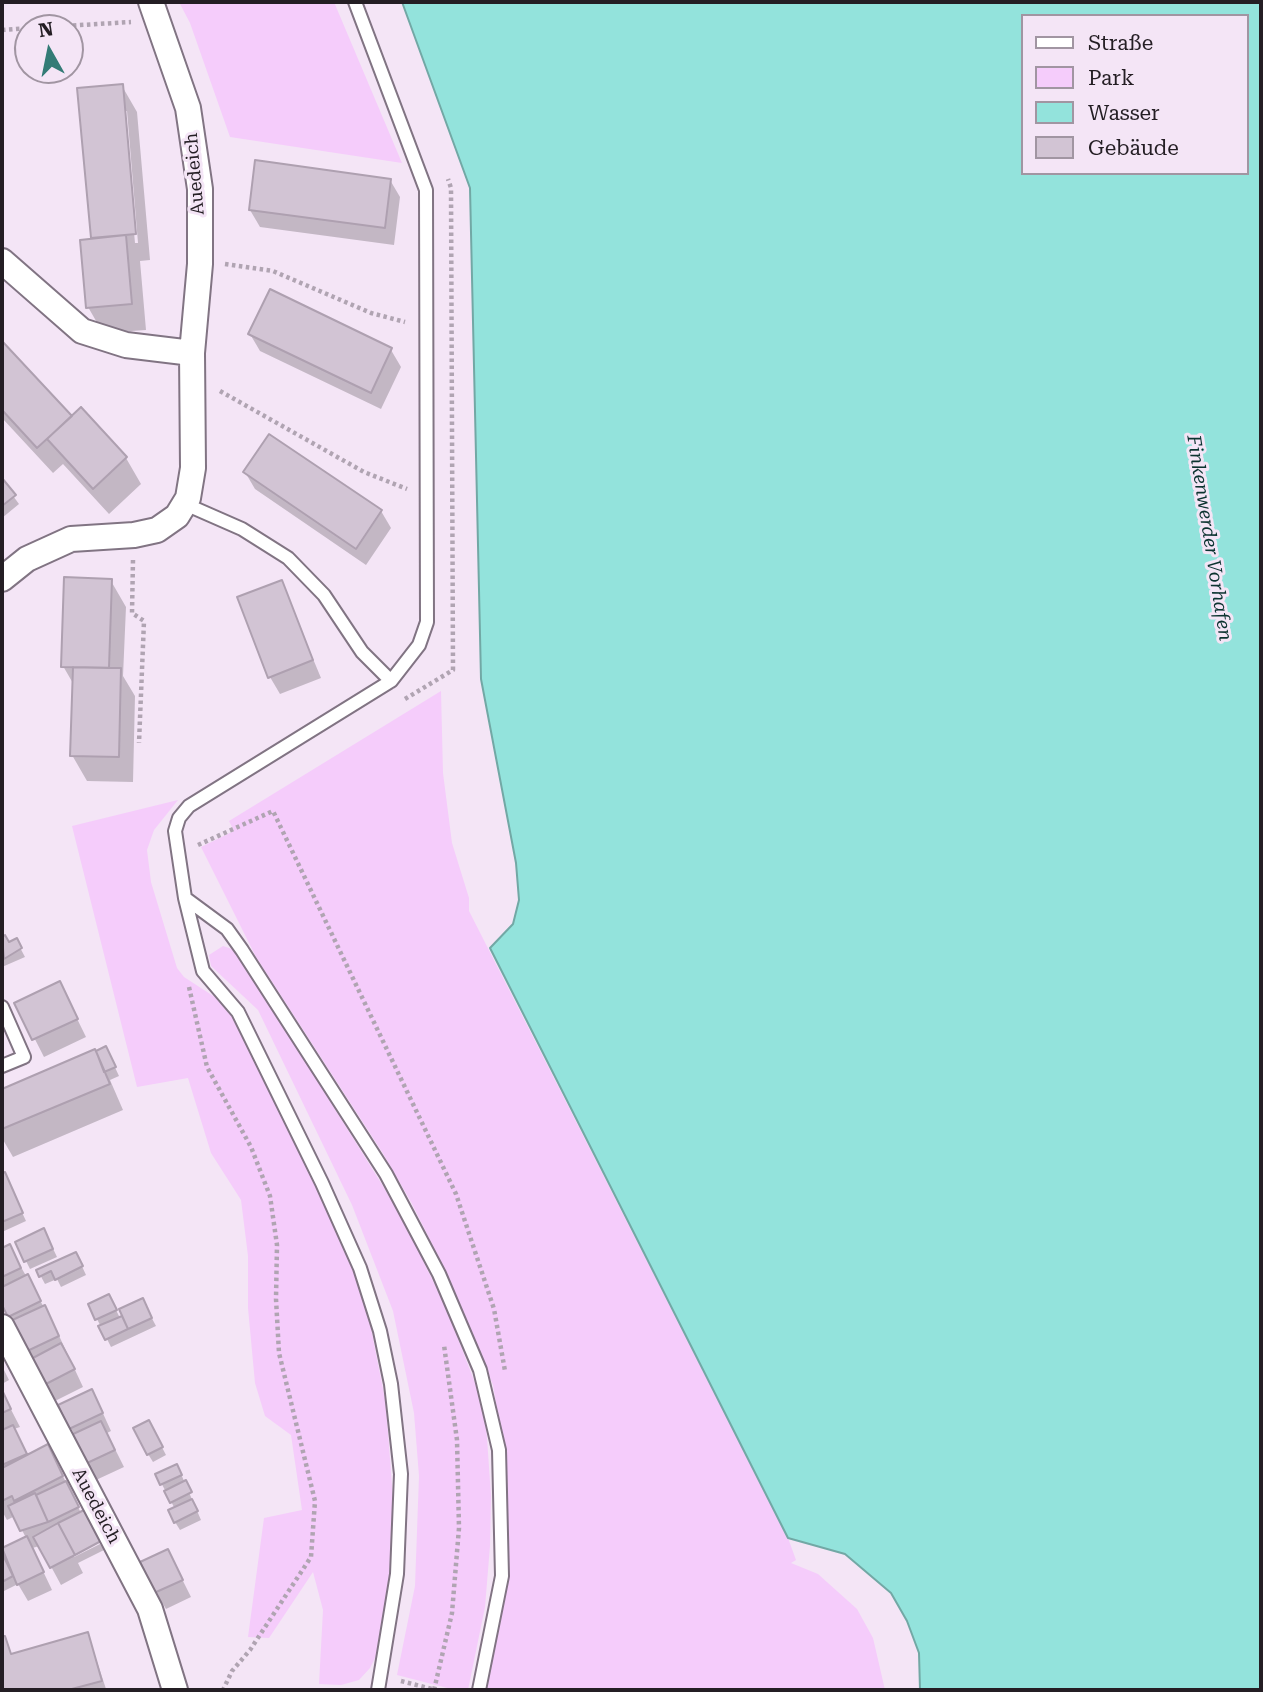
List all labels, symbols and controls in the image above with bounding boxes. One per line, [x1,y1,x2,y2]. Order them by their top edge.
north arrow [14,14,84,84]
legend [1021,14,1249,175]
text: N [37,17,55,42]
text: Straße [1088,31,1153,55]
text: Park [1088,66,1134,90]
text: Wasser [1088,101,1160,125]
street label: Auedeich [181,132,209,216]
text: Gebäude [1088,136,1179,160]
water label: Finkenwerder Vorhafen [1181,433,1237,643]
street label: Auedeich [67,1465,125,1547]

